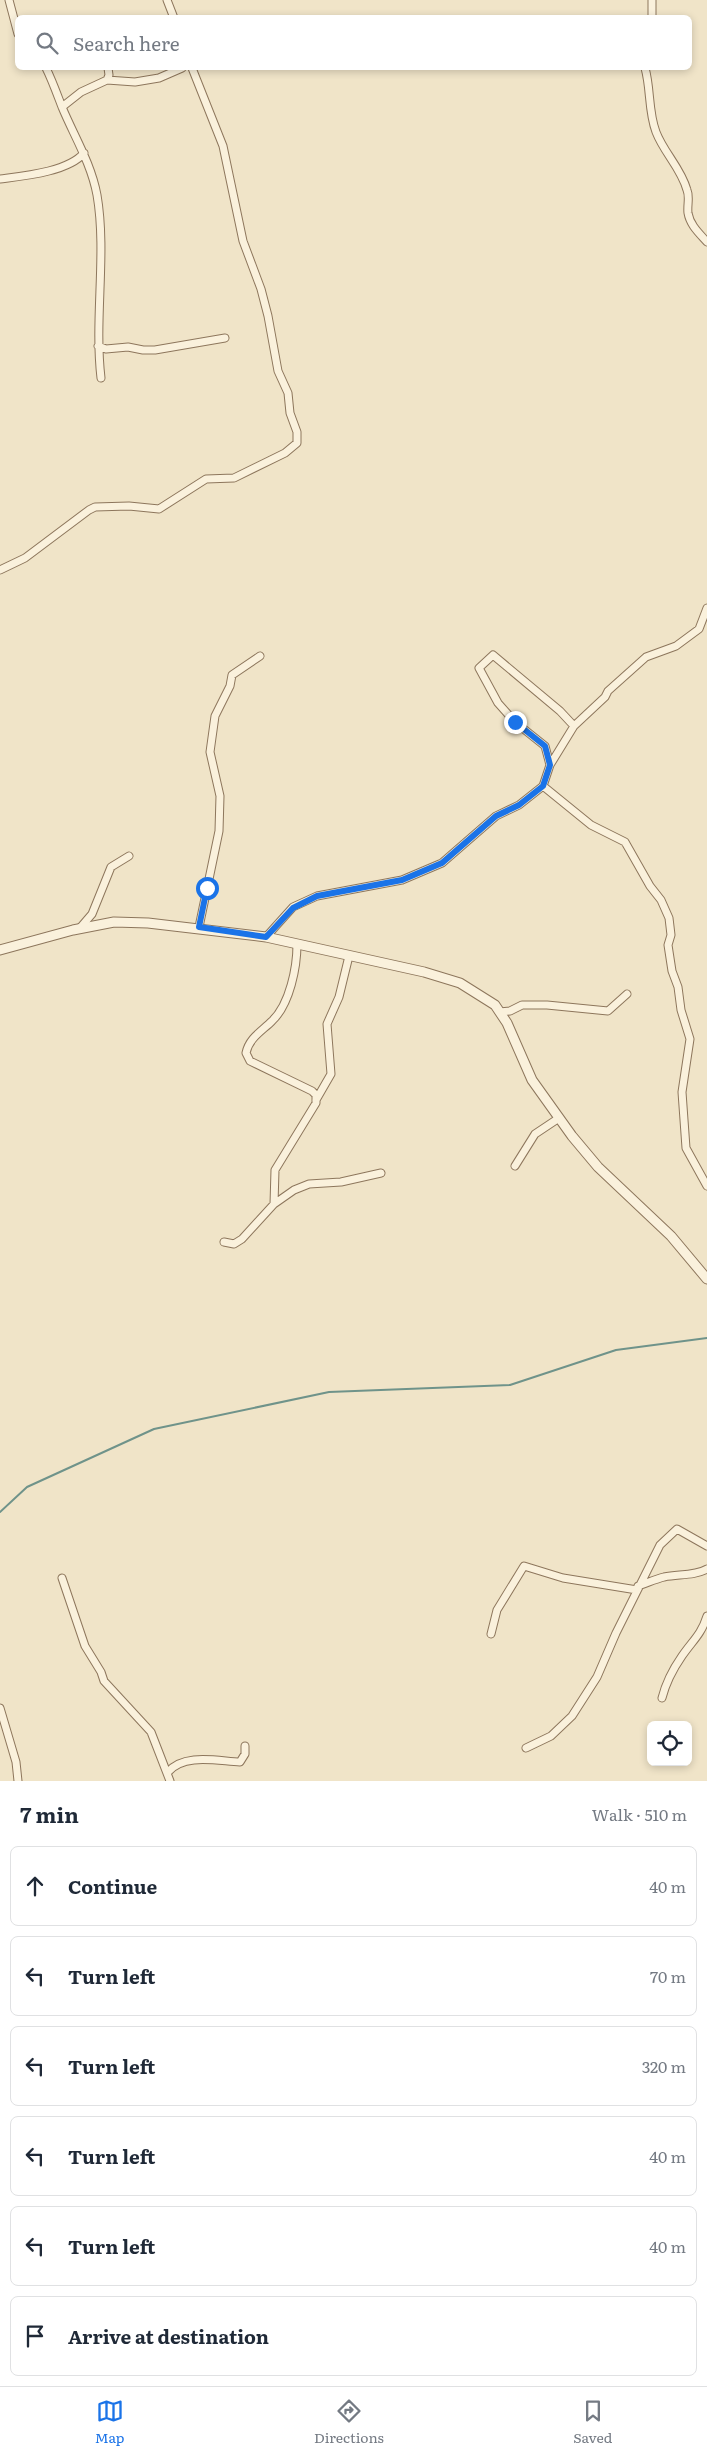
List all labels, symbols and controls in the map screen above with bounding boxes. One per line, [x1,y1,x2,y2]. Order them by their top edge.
search box [15,15,692,70]
icon: search [33,29,61,57]
text: Search here [73,29,180,57]
route end [504,711,527,734]
route start [196,877,219,900]
map controls [647,1721,692,1766]
button: locate [647,1721,692,1766]
text: 7 min [20,1798,79,1829]
text: Walk · 510 m [592,1802,687,1826]
icon: ahead [21,1872,49,1900]
text: Continue [68,1872,157,1900]
text: 40 m [649,1874,686,1898]
icon: left [21,1962,49,1990]
text: Turn left [68,1962,155,1990]
text: 70 m [650,1964,686,1988]
icon: left [21,2052,49,2080]
text: Turn left [68,2052,155,2080]
text: 320 m [642,2054,686,2078]
icon: left [21,2142,49,2170]
text: Turn left [68,2142,155,2170]
text: 40 m [649,2144,686,2168]
icon: left [21,2232,49,2260]
text: Turn left [68,2232,155,2260]
text: 40 m [649,2234,686,2258]
icon: arrive [21,2322,49,2350]
text: Arrive at destination [68,2322,269,2350]
tab: Map [95,2397,125,2447]
tab: Directions [314,2397,384,2447]
tab: Saved [573,2397,612,2447]

